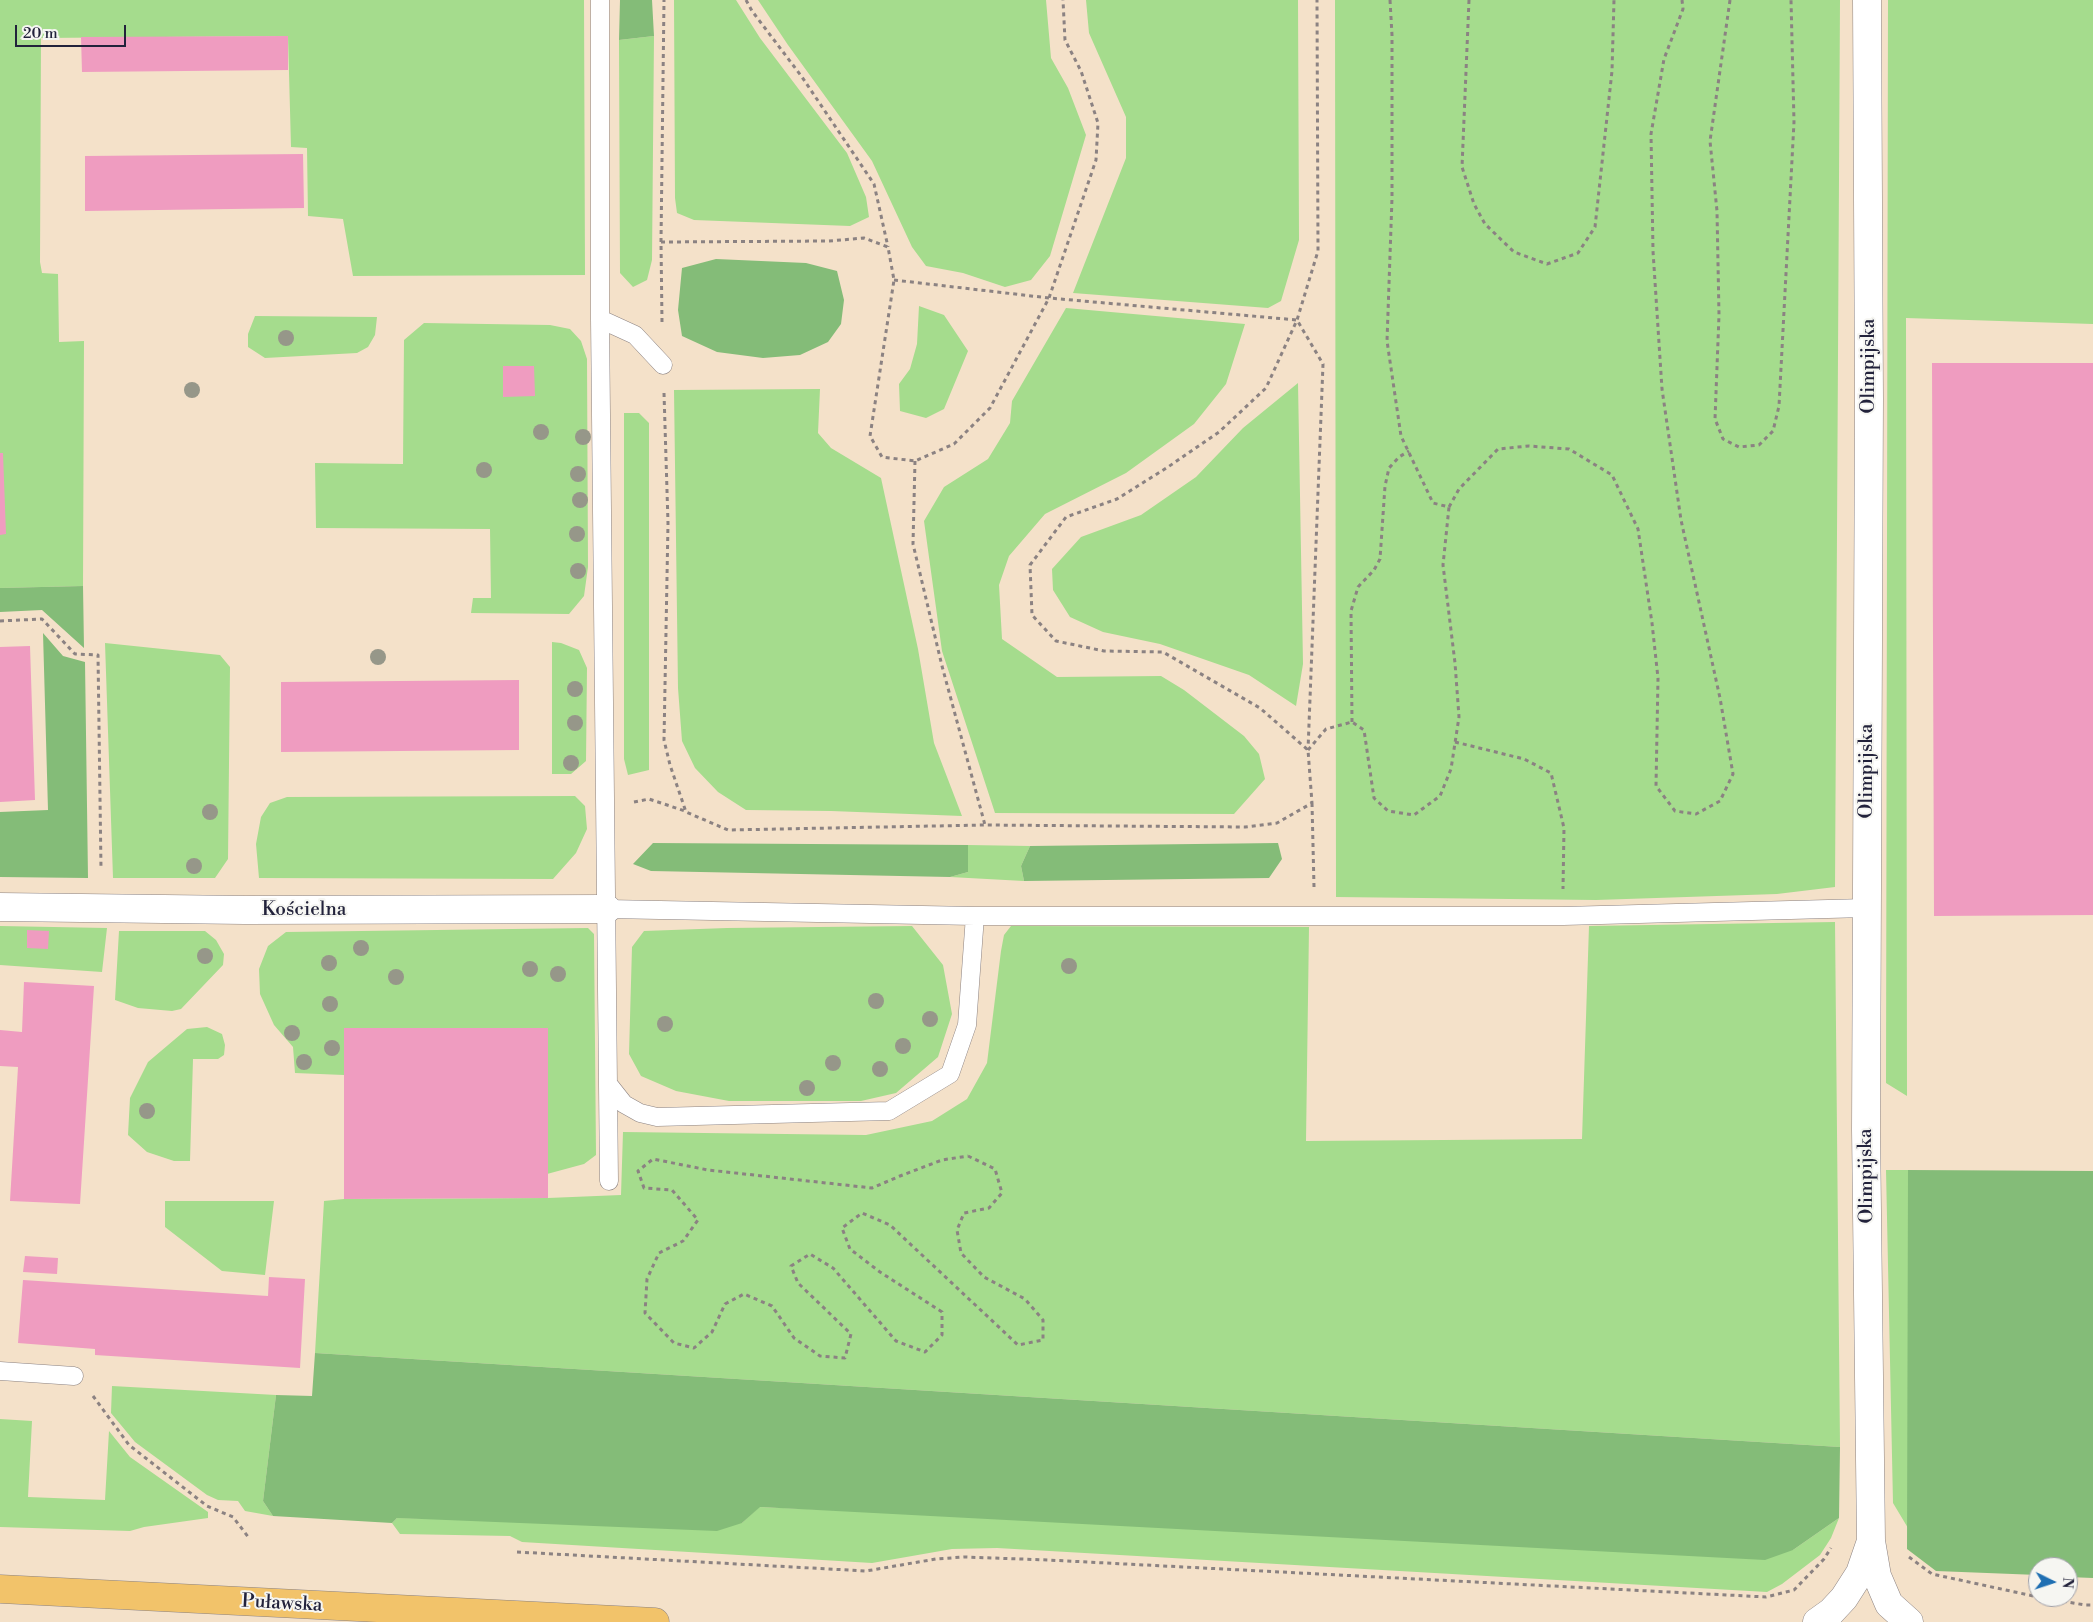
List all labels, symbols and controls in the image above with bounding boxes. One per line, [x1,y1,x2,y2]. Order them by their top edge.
scale bar [18,15,129,47]
text: 20 m [23,24,58,43]
street label: Olimpijska [1858,319,1880,413]
street label: Olimpijska [1856,724,1878,818]
street label: Kościelna [262,899,346,921]
street label: Olimpijska [1855,1128,1879,1224]
north arrow [2028,1557,2078,1607]
text: N [2058,1577,2076,1589]
street label: Puławska [241,1590,323,1618]

